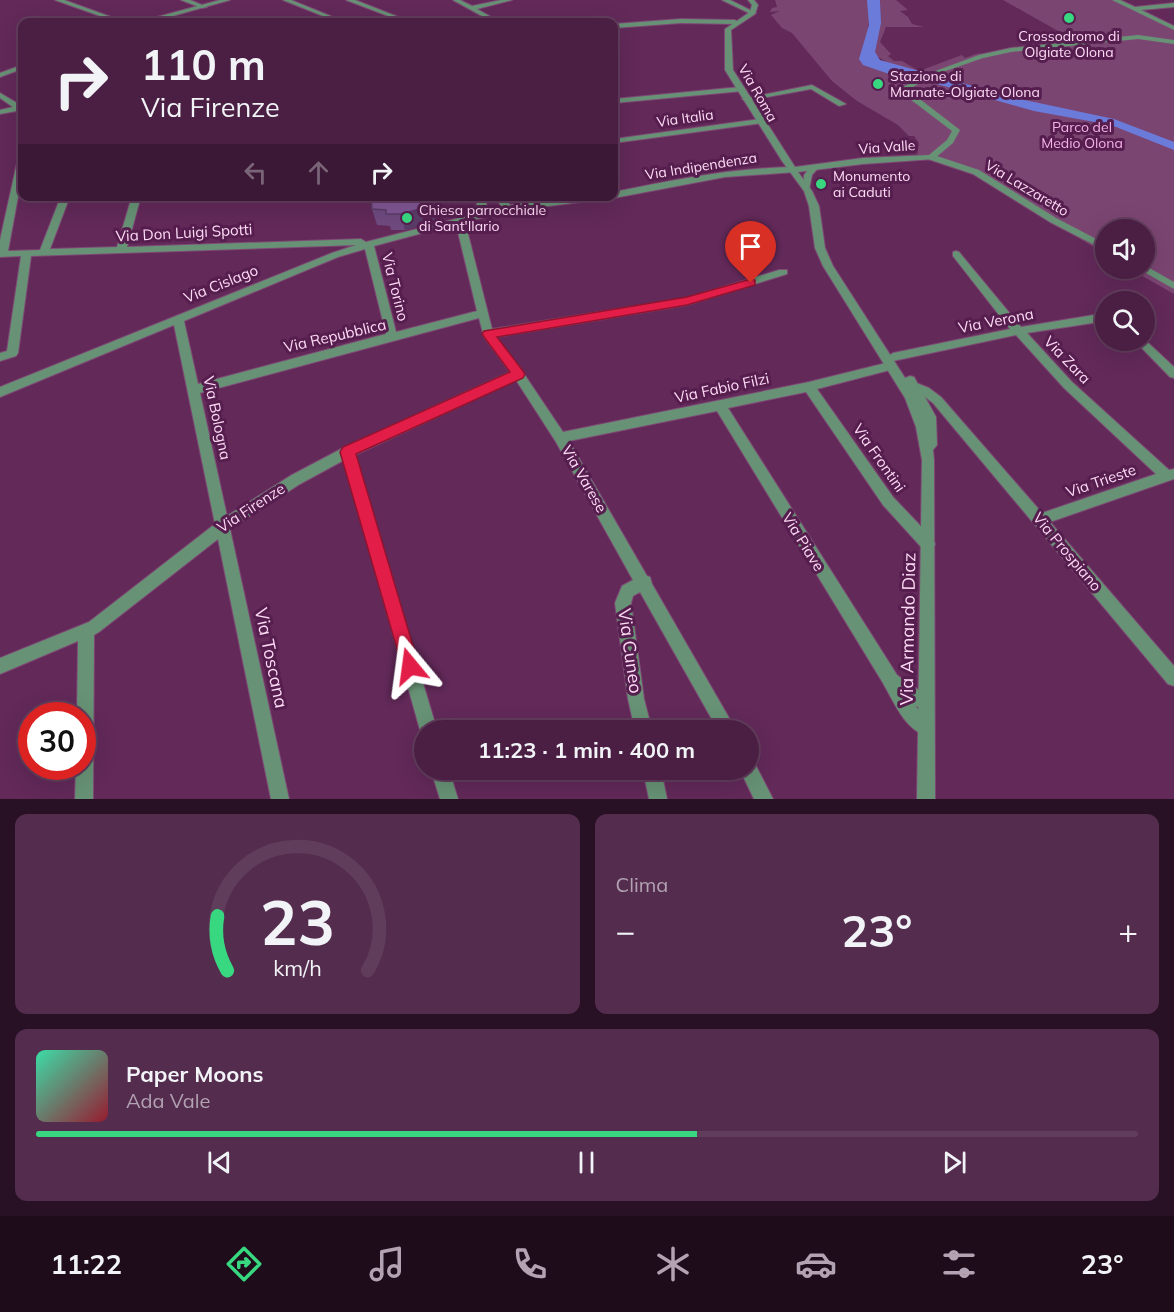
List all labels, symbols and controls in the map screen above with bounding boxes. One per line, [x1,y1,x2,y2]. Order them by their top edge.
marker: Crossodromo di Olgiate Olona [1062,11,1076,25]
place label: Crossodromo di Olgiate Olona [1018,27,1120,61]
text: 110 m [141,38,266,91]
icon: right [42,42,120,120]
street label: Via Roma [734,61,782,125]
place label: Stazione di Marnate-Olgiate Olona [890,67,1040,101]
marker: Stazione di Marnate-Olgiate Olona [871,77,885,91]
text: Via Firenze [141,90,280,124]
street label: Via Italia [655,105,715,131]
park label: Parco del Medio Olona [1041,118,1123,152]
street label: Via Valle [858,136,916,158]
street label: Via Indipendenza [644,148,758,184]
icon: left [239,156,272,189]
icon: ahead [302,156,335,189]
icon: right [365,156,398,189]
street label: Via Lazzaretto [982,156,1072,220]
place label: Monumento ai Caduti [833,167,910,201]
marker: Monumento ai Caduti [814,177,828,191]
place label: Chiesa parrocchiale di Sant'Ilario [419,201,546,235]
marker: Chiesa parrocchiale di Sant'Ilario [400,211,414,225]
street label: Via Don Luigi Spotti [115,219,253,246]
map controls [1095,219,1155,351]
button: sound [1095,219,1155,279]
pin [725,221,776,283]
icon: arrive [734,230,767,263]
street label: Via Torino [378,251,413,323]
street label: Via Cislago [181,260,261,307]
button: search [1095,291,1155,351]
street label: Via Verona [957,304,1035,337]
street label: Via Repubblica [282,315,388,357]
street label: Via Zara [1040,332,1095,388]
street label: Via Fabio Filzi [673,368,771,407]
street label: Via Bologna [199,374,236,461]
street label: Via Frontini [849,420,910,496]
street label: Via Varese [558,442,611,516]
street label: Via Trieste [1063,460,1138,501]
street label: Via Firenze [213,479,288,537]
street label: Via Prospiano [1029,508,1106,595]
street label: Via Piave [778,509,829,574]
street label: Via Armando Diaz [895,552,920,706]
street label: Via Toscana [250,606,293,710]
street label: Via Cuneo [613,607,648,695]
position arrow [378,634,442,698]
speed limit sign: 30 [18,702,96,780]
text: 11:23 · 1 min · 400 m [478,736,695,764]
text: Clima [616,872,668,897]
text: 23 [260,882,335,961]
text: 23° [841,902,912,958]
text: − [616,910,635,951]
text: + [1118,910,1138,951]
text: km/h [273,954,321,981]
text: Paper Moons [126,1060,264,1088]
text: Ada Vale [126,1088,210,1113]
icon: previous [203,1146,236,1179]
icon: pause [570,1146,603,1179]
icon: next [938,1146,971,1179]
icon: directions [223,1243,265,1285]
icon: music [366,1243,408,1285]
icon: phone [509,1243,551,1285]
icon: climate [652,1243,694,1285]
icon: car [795,1243,837,1285]
icon: filters [938,1243,980,1285]
text: 11:22 [50,1247,122,1281]
text: 23° [1081,1247,1123,1281]

